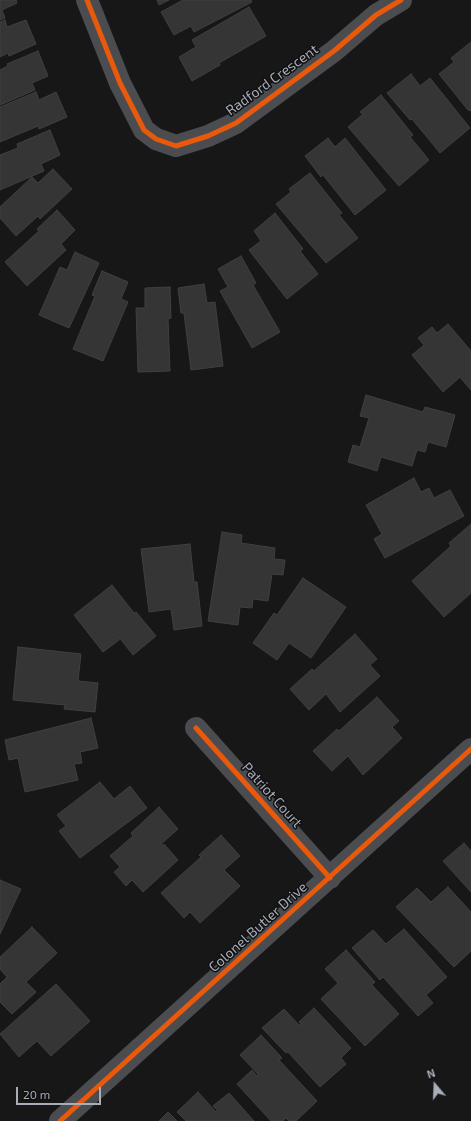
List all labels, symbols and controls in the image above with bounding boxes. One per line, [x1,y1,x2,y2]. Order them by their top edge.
street label: Radford Crescent [223,41,321,119]
street label: Patriot Court [238,759,306,831]
street label: Colonel Butler Drive [205,878,311,976]
north arrow [415,1065,455,1105]
text: N [425,1066,437,1081]
scale bar [18,1079,103,1105]
text: 20 m [23,1087,50,1101]

